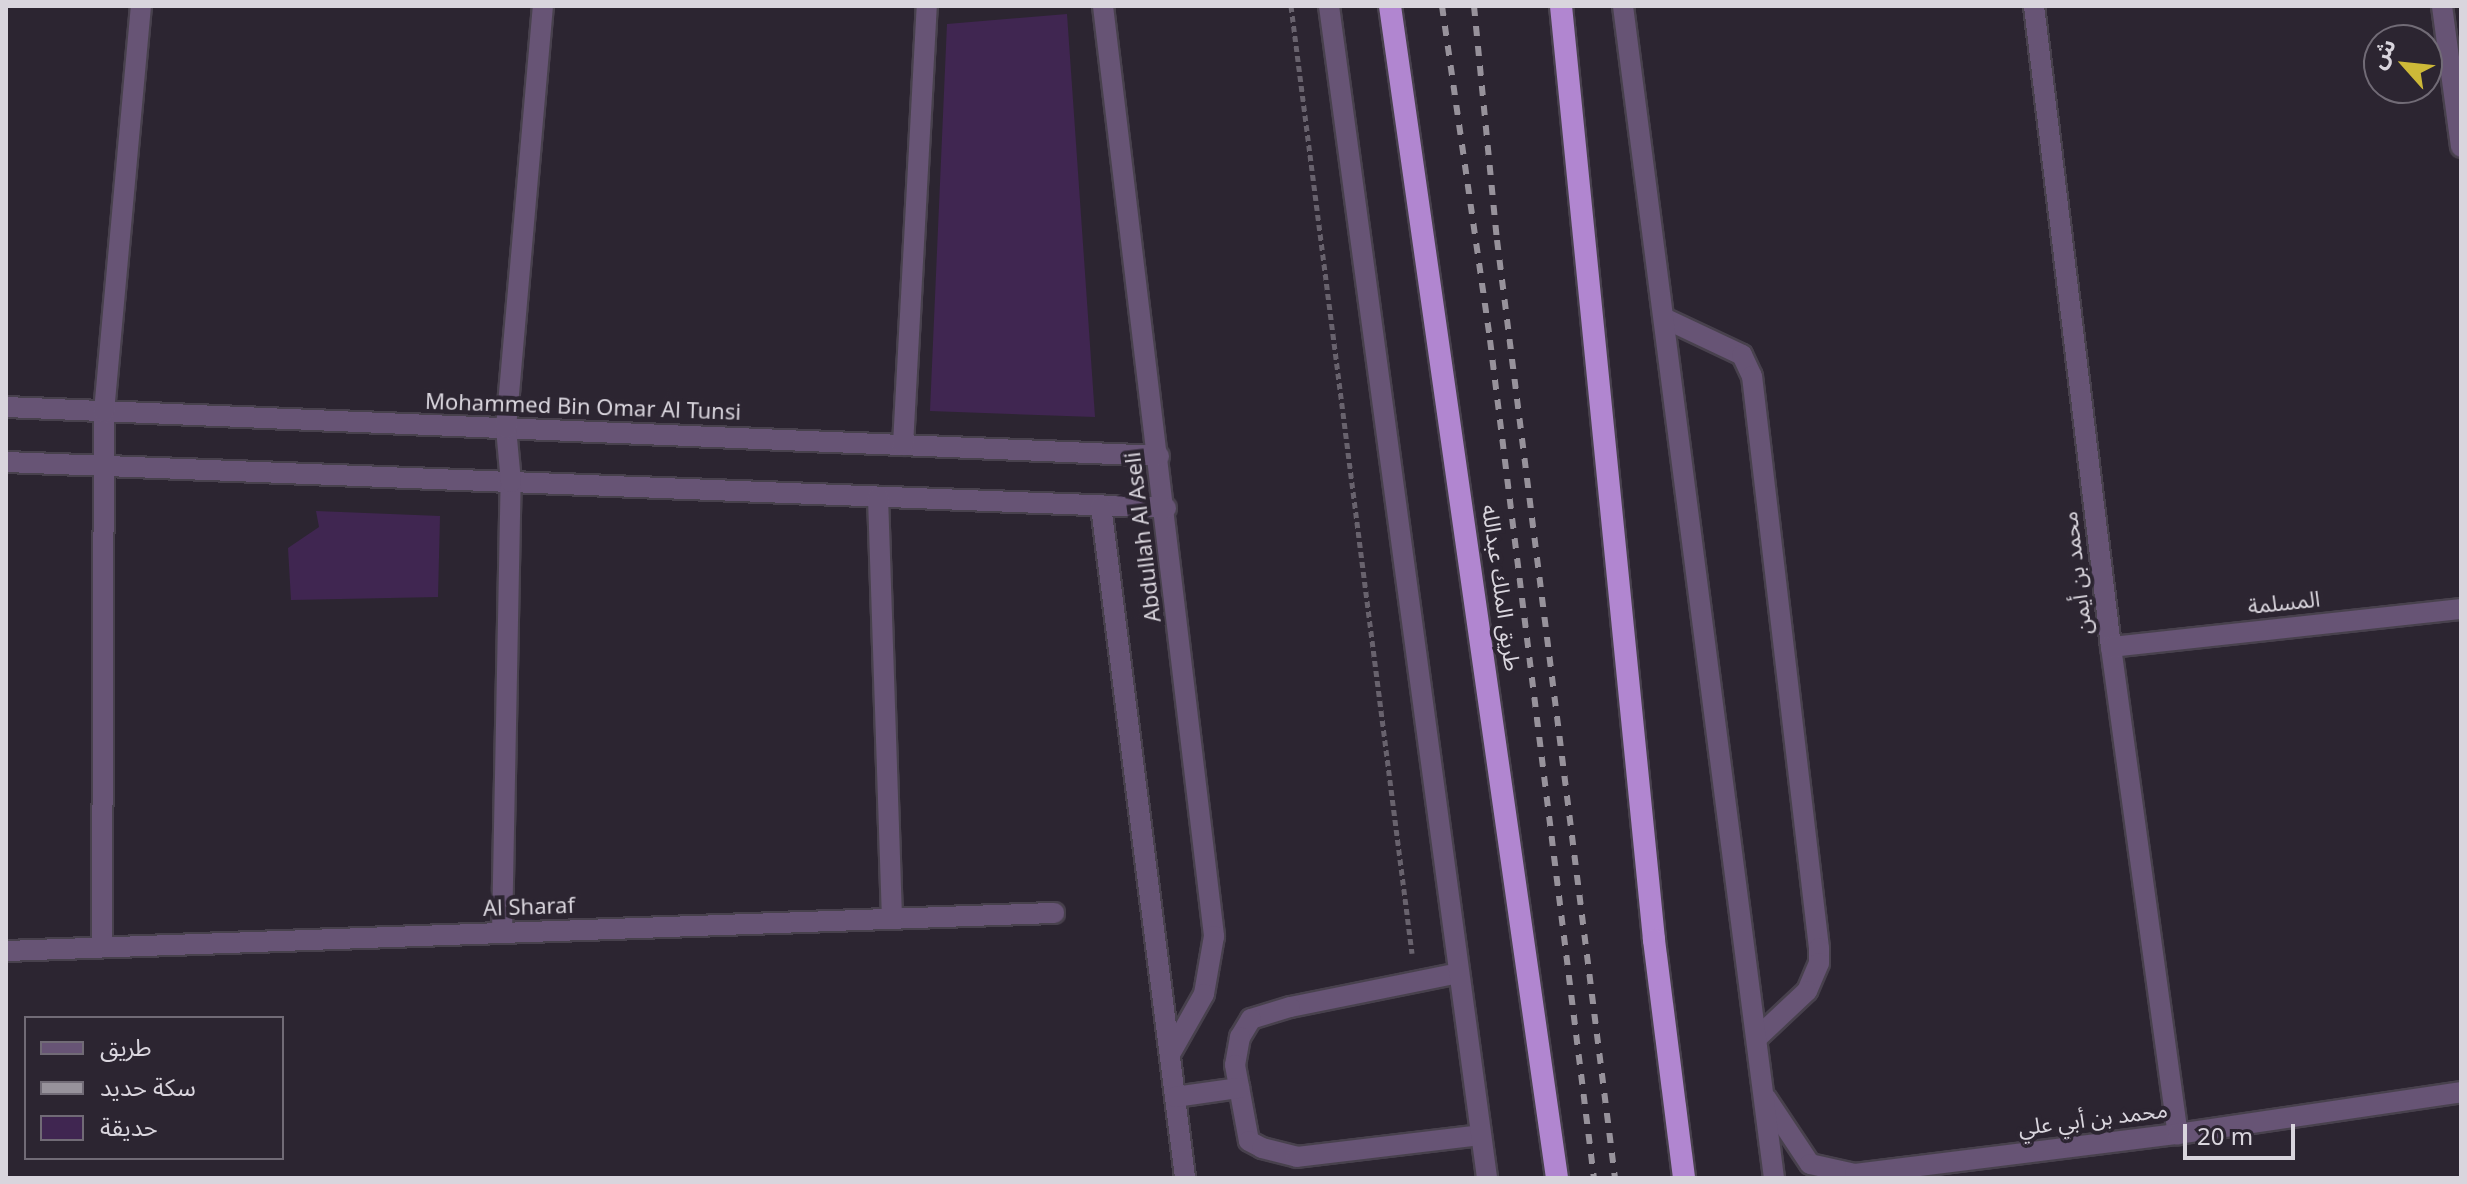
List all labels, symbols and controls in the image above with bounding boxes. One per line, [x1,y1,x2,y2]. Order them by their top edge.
north arrow [2363,24,2443,104]
text: ش [2356,30,2411,78]
street label: Mohammed Bin Omar Al Tunsi [425,389,741,427]
street label: Abdullah Al Aseli [1120,450,1168,624]
street label: طريق الملك عبدالله [1475,503,1525,673]
street label: محمد بن أيمن [2057,510,2099,636]
street label: المسلمة [2247,587,2321,621]
street label: Al Sharaf [483,893,575,923]
legend [24,1016,284,1160]
text: طريق [100,1023,152,1074]
text: سكة حديد [100,1063,196,1114]
street label: محمد بن أبي علي [2017,1098,2169,1142]
text: حديقة [100,1103,158,1154]
scale bar [2187,1108,2299,1158]
text: 20 m [2197,1112,2253,1163]

